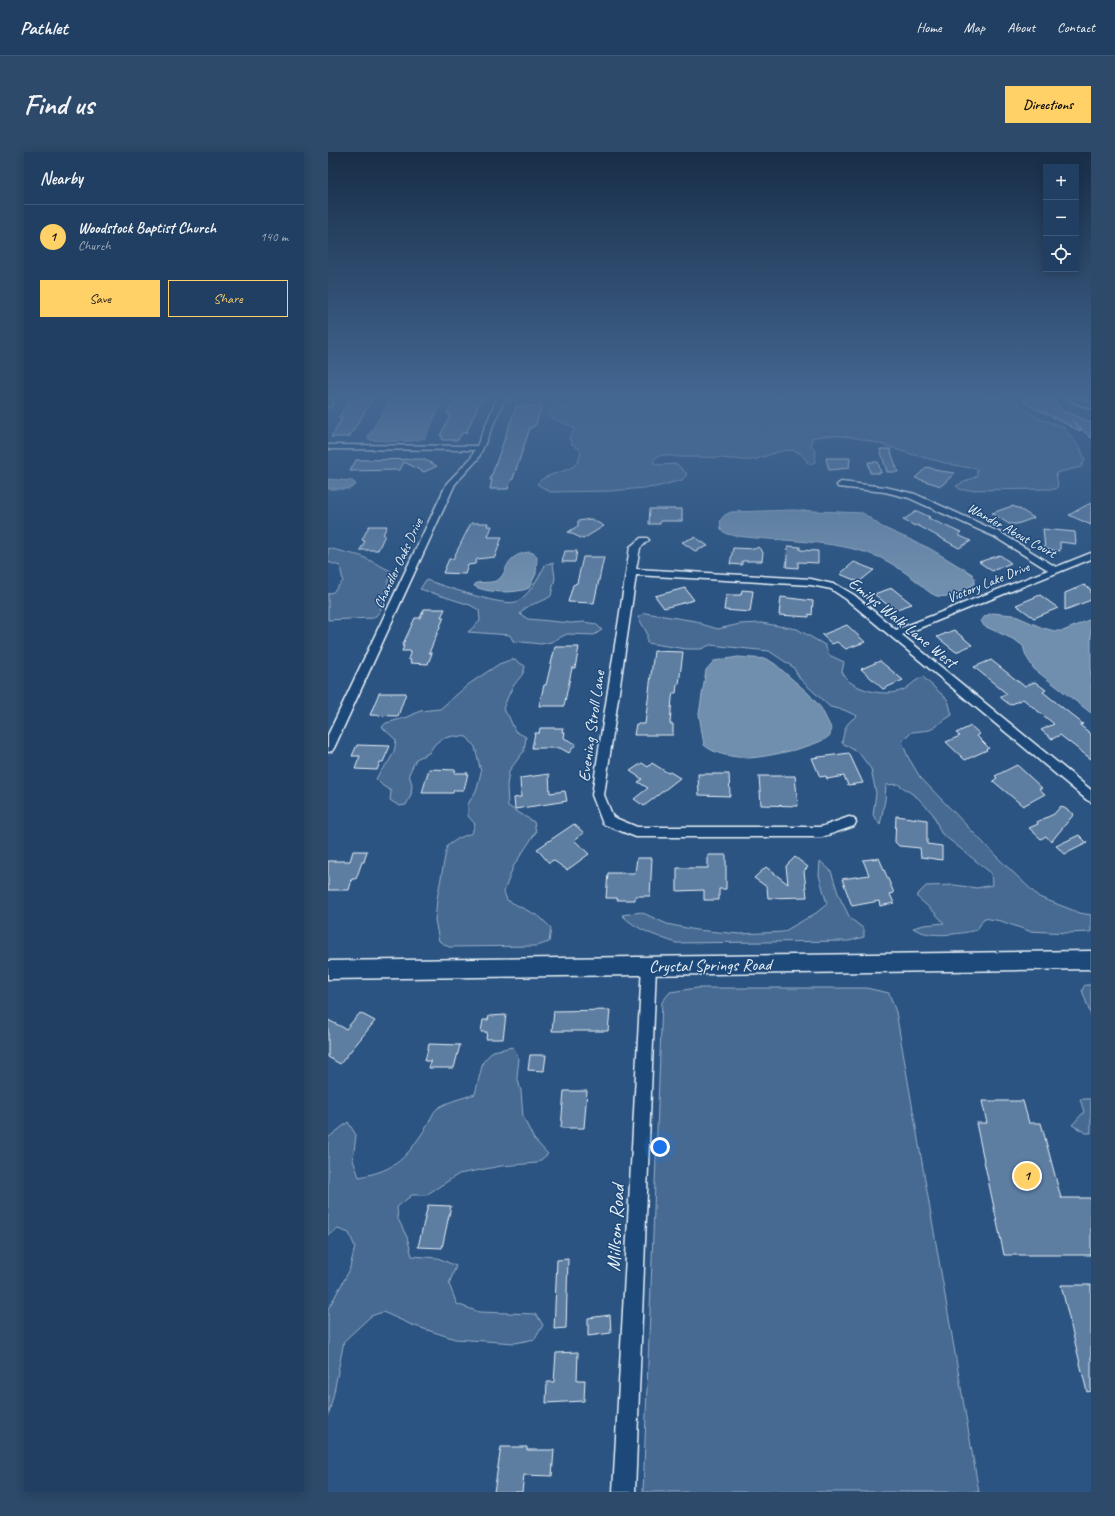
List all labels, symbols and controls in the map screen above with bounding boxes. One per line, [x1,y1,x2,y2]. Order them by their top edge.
text: Pathlet [20,16,68,40]
text: Home [916,19,942,36]
text: Map [964,19,985,36]
text: About [1007,19,1035,36]
text: Contact [1057,19,1095,36]
button: Directions [1005,86,1091,123]
text: Find us [24,87,94,122]
map controls [1043,164,1079,272]
button: + [1043,164,1079,200]
text: Nearby [40,168,83,189]
button: − [1043,200,1079,236]
text: Woodstock Baptist Church [78,219,216,238]
text: 1 [50,229,56,245]
text: 140 m [260,229,288,245]
button: locate [1043,236,1079,272]
text: Church [78,238,111,254]
button: Save [40,280,160,317]
button: Share [168,280,288,317]
street label: Wander About Court [964,499,1060,562]
street label: Chandler Oaks Drive [370,514,427,611]
street label: Victory Lake Drive [945,558,1033,607]
street label: Emilys Walk Lane West [844,572,963,674]
street label: Evening Stroll Lane [573,668,610,783]
street label: Crystal Springs Road [649,954,775,977]
your location [650,1137,670,1157]
pin: 1 [1014,1161,1040,1191]
street label: Millson Road [601,1181,630,1272]

